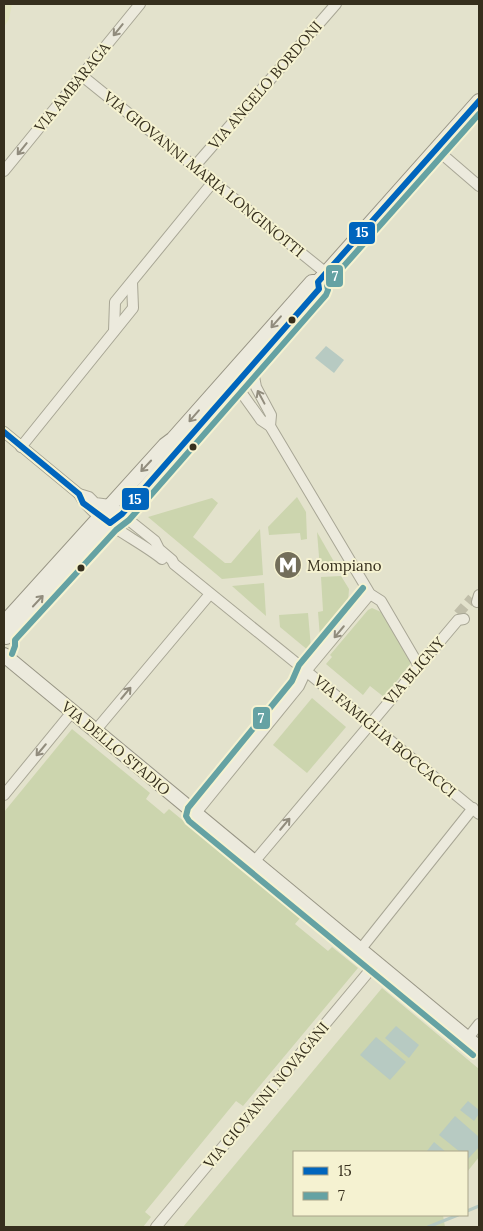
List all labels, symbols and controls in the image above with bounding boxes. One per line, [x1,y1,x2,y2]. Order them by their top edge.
street label: VIA ANGELO BORDONI [203,17,326,154]
one-way arrow [113,23,124,36]
street label: VIA AMBARAGA [29,38,114,136]
street label: VIA GIOVANNI MARIA LONGINOTTI [99,86,308,261]
one-way arrow [16,142,27,155]
line badge: 15 [348,221,376,245]
text: 15 [355,223,369,241]
line badge: 7 [325,264,344,288]
text: 7 [332,267,339,285]
unlabelled marker [287,315,297,325]
one-way arrow [270,316,282,329]
one-way arrow [256,389,266,404]
one-way arrow [188,409,199,422]
unlabelled marker [188,442,198,452]
one-way arrow [140,459,152,472]
line badge: 15 [121,487,150,511]
text: 15 [128,490,142,508]
metro station icon: Mompiano [273,550,303,580]
place label: Mompiano [307,556,382,575]
unlabelled marker [76,563,86,573]
one-way arrow [33,594,44,607]
one-way arrow [333,625,344,638]
street label: VIA BLIGNY [379,633,449,709]
street label: VIA FAMIGLIA BOCCACCI [309,670,460,801]
one-way arrow [121,687,132,700]
street label: VIA DELLO STADIO [57,696,174,799]
line badge: 7 [252,706,271,730]
text: 7 [258,709,265,727]
one-way arrow [36,743,47,756]
one-way arrow [279,818,290,831]
street label: VIA GIOVANNI NOVAGANI [199,1018,333,1173]
legend [293,1151,468,1216]
text: 15 [338,1161,352,1180]
text: 7 [338,1186,345,1205]

